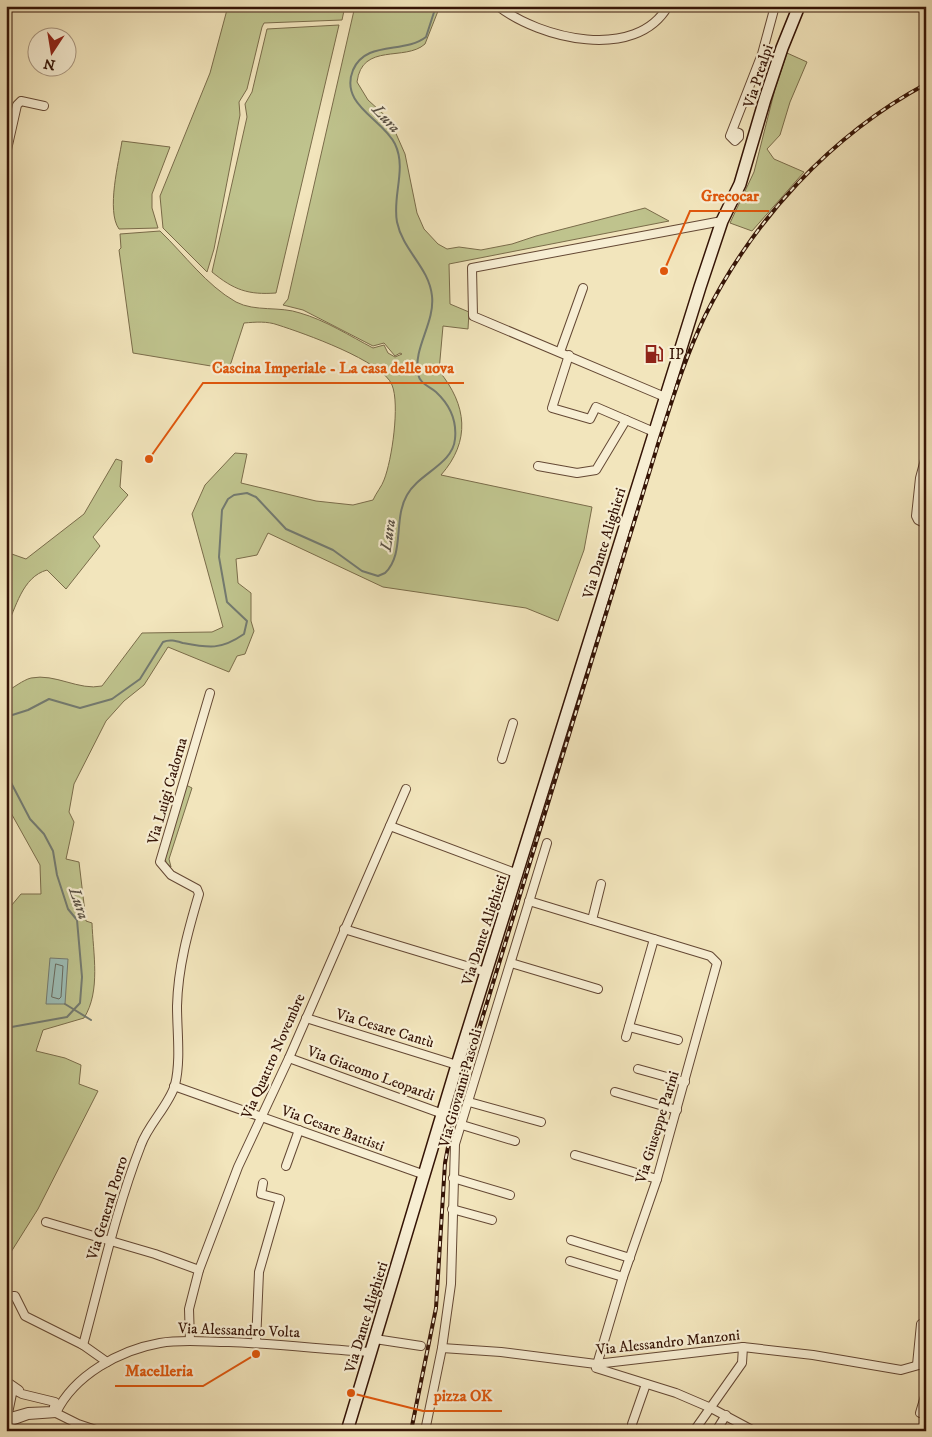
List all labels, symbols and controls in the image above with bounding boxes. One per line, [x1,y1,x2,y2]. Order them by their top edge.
north arrow [28,28,78,78]
street label: Via Prealpi [739,42,778,111]
text: N [42,54,57,74]
water label: Lura [367,99,405,137]
callout: Grecocar [690,180,769,211]
text: Grecocar [701,186,760,206]
fuel station icon: IP [643,343,665,365]
place label: IP [669,345,684,364]
callout: Cascina Imperiale - La casa delle uova [203,352,464,383]
text: Cascina Imperiale - La casa delle uova [212,358,455,378]
street label: Via Dante Alighieri [578,485,630,602]
water label: Lura [375,518,400,554]
street label: Via Luigi Cadorna [143,735,192,848]
street label: Via Dante Alighieri [457,872,511,989]
water label: Lura [64,884,94,922]
street label: Via Quattro Novembre [237,991,310,1123]
street label: Via Cesare Cantù [333,1004,436,1052]
street label: Via Giovanni Pascoli [434,1027,487,1151]
street label: Via Giacomo Leopardi [304,1041,437,1105]
street label: Via Giuseppe Parini [631,1069,684,1187]
street label: Via Cesare Battisti [278,1101,387,1156]
street label: Via General Porro [82,1154,132,1263]
street label: Via Dante Alighieri [340,1259,392,1376]
street label: Via Alessandro Volta [177,1319,301,1342]
street label: Via Alessandro Manzoni [594,1325,741,1360]
callout: Macelleria [115,1355,203,1386]
text: Macelleria [125,1361,194,1381]
callout: pizza OK [423,1380,502,1411]
text: pizza OK [433,1386,493,1406]

